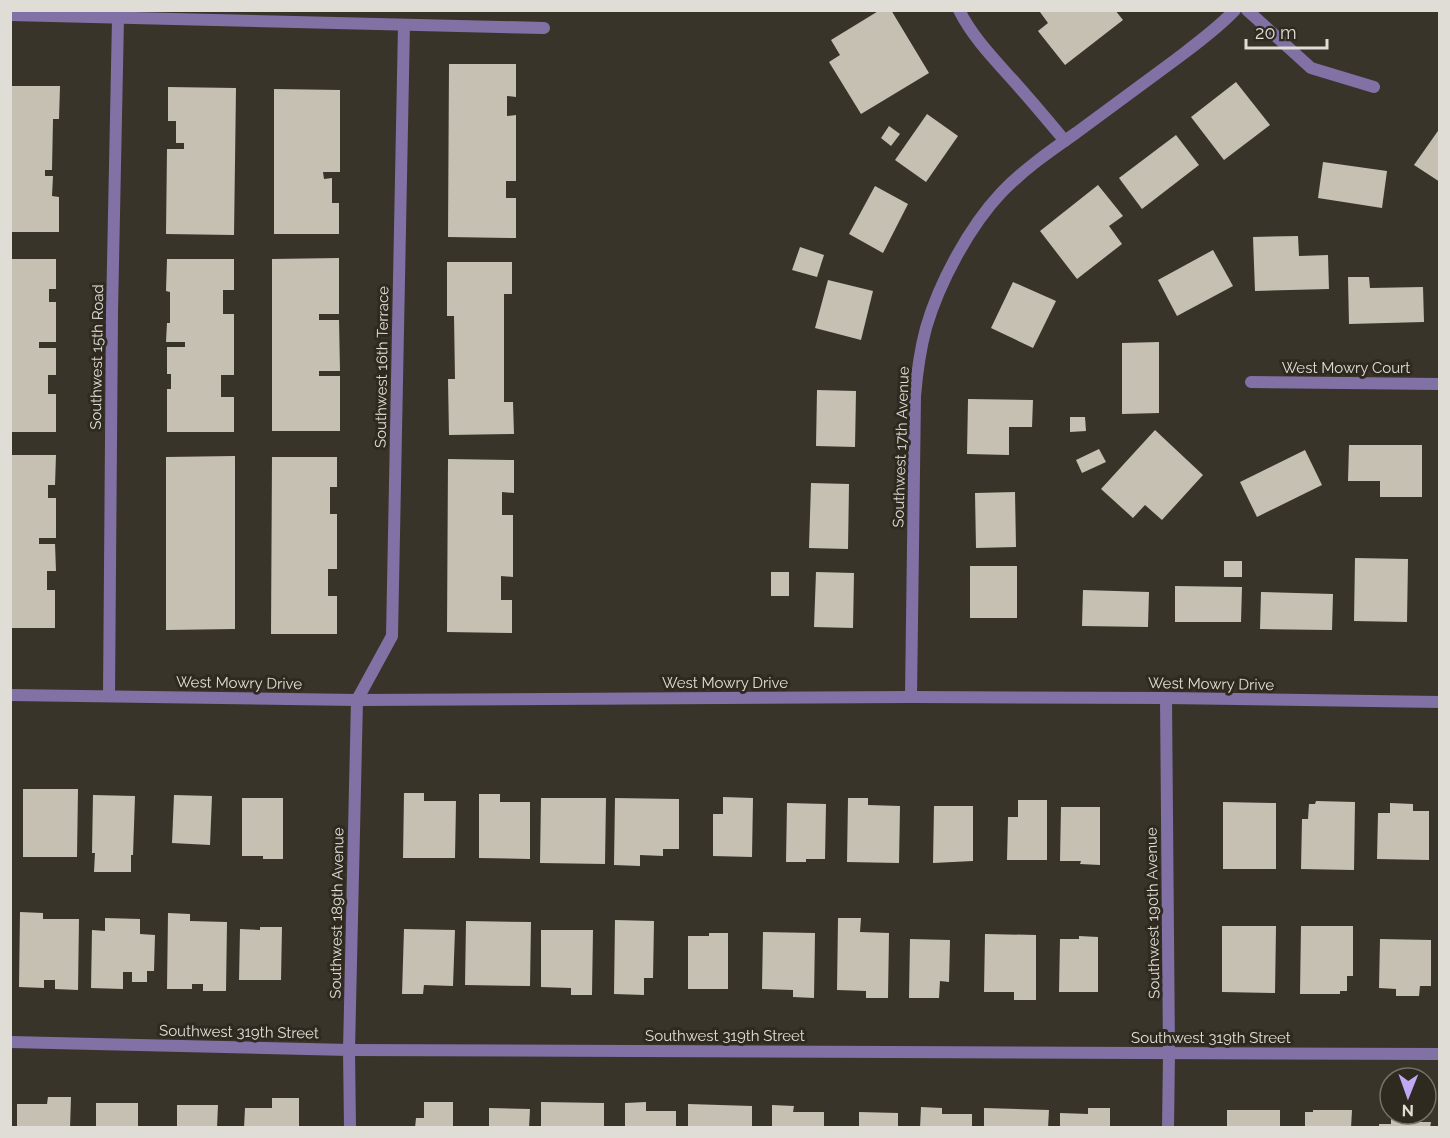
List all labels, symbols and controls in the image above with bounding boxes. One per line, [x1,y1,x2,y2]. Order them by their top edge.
scale bar [1246,12,1327,50]
text: 20 m [1255,22,1297,43]
street label: Southwest 15th Road [87,284,107,430]
street label: Southwest 16th Terrace [372,286,392,448]
street label: West Mowry Court [1282,359,1410,377]
street label: Southwest 17th Avenue [889,366,913,528]
street label: West Mowry Drive [176,673,302,693]
street label: West Mowry Drive [662,674,788,692]
street label: West Mowry Drive [1148,674,1274,694]
street label: Southwest 189th Avenue [327,827,347,999]
street label: Southwest 190th Avenue [1143,827,1163,999]
street label: Southwest 319th Street [159,1022,319,1042]
street label: Southwest 319th Street [645,1027,805,1045]
street label: Southwest 319th Street [1131,1029,1291,1047]
north arrow [1378,1066,1438,1126]
text: N [1401,1101,1414,1120]

